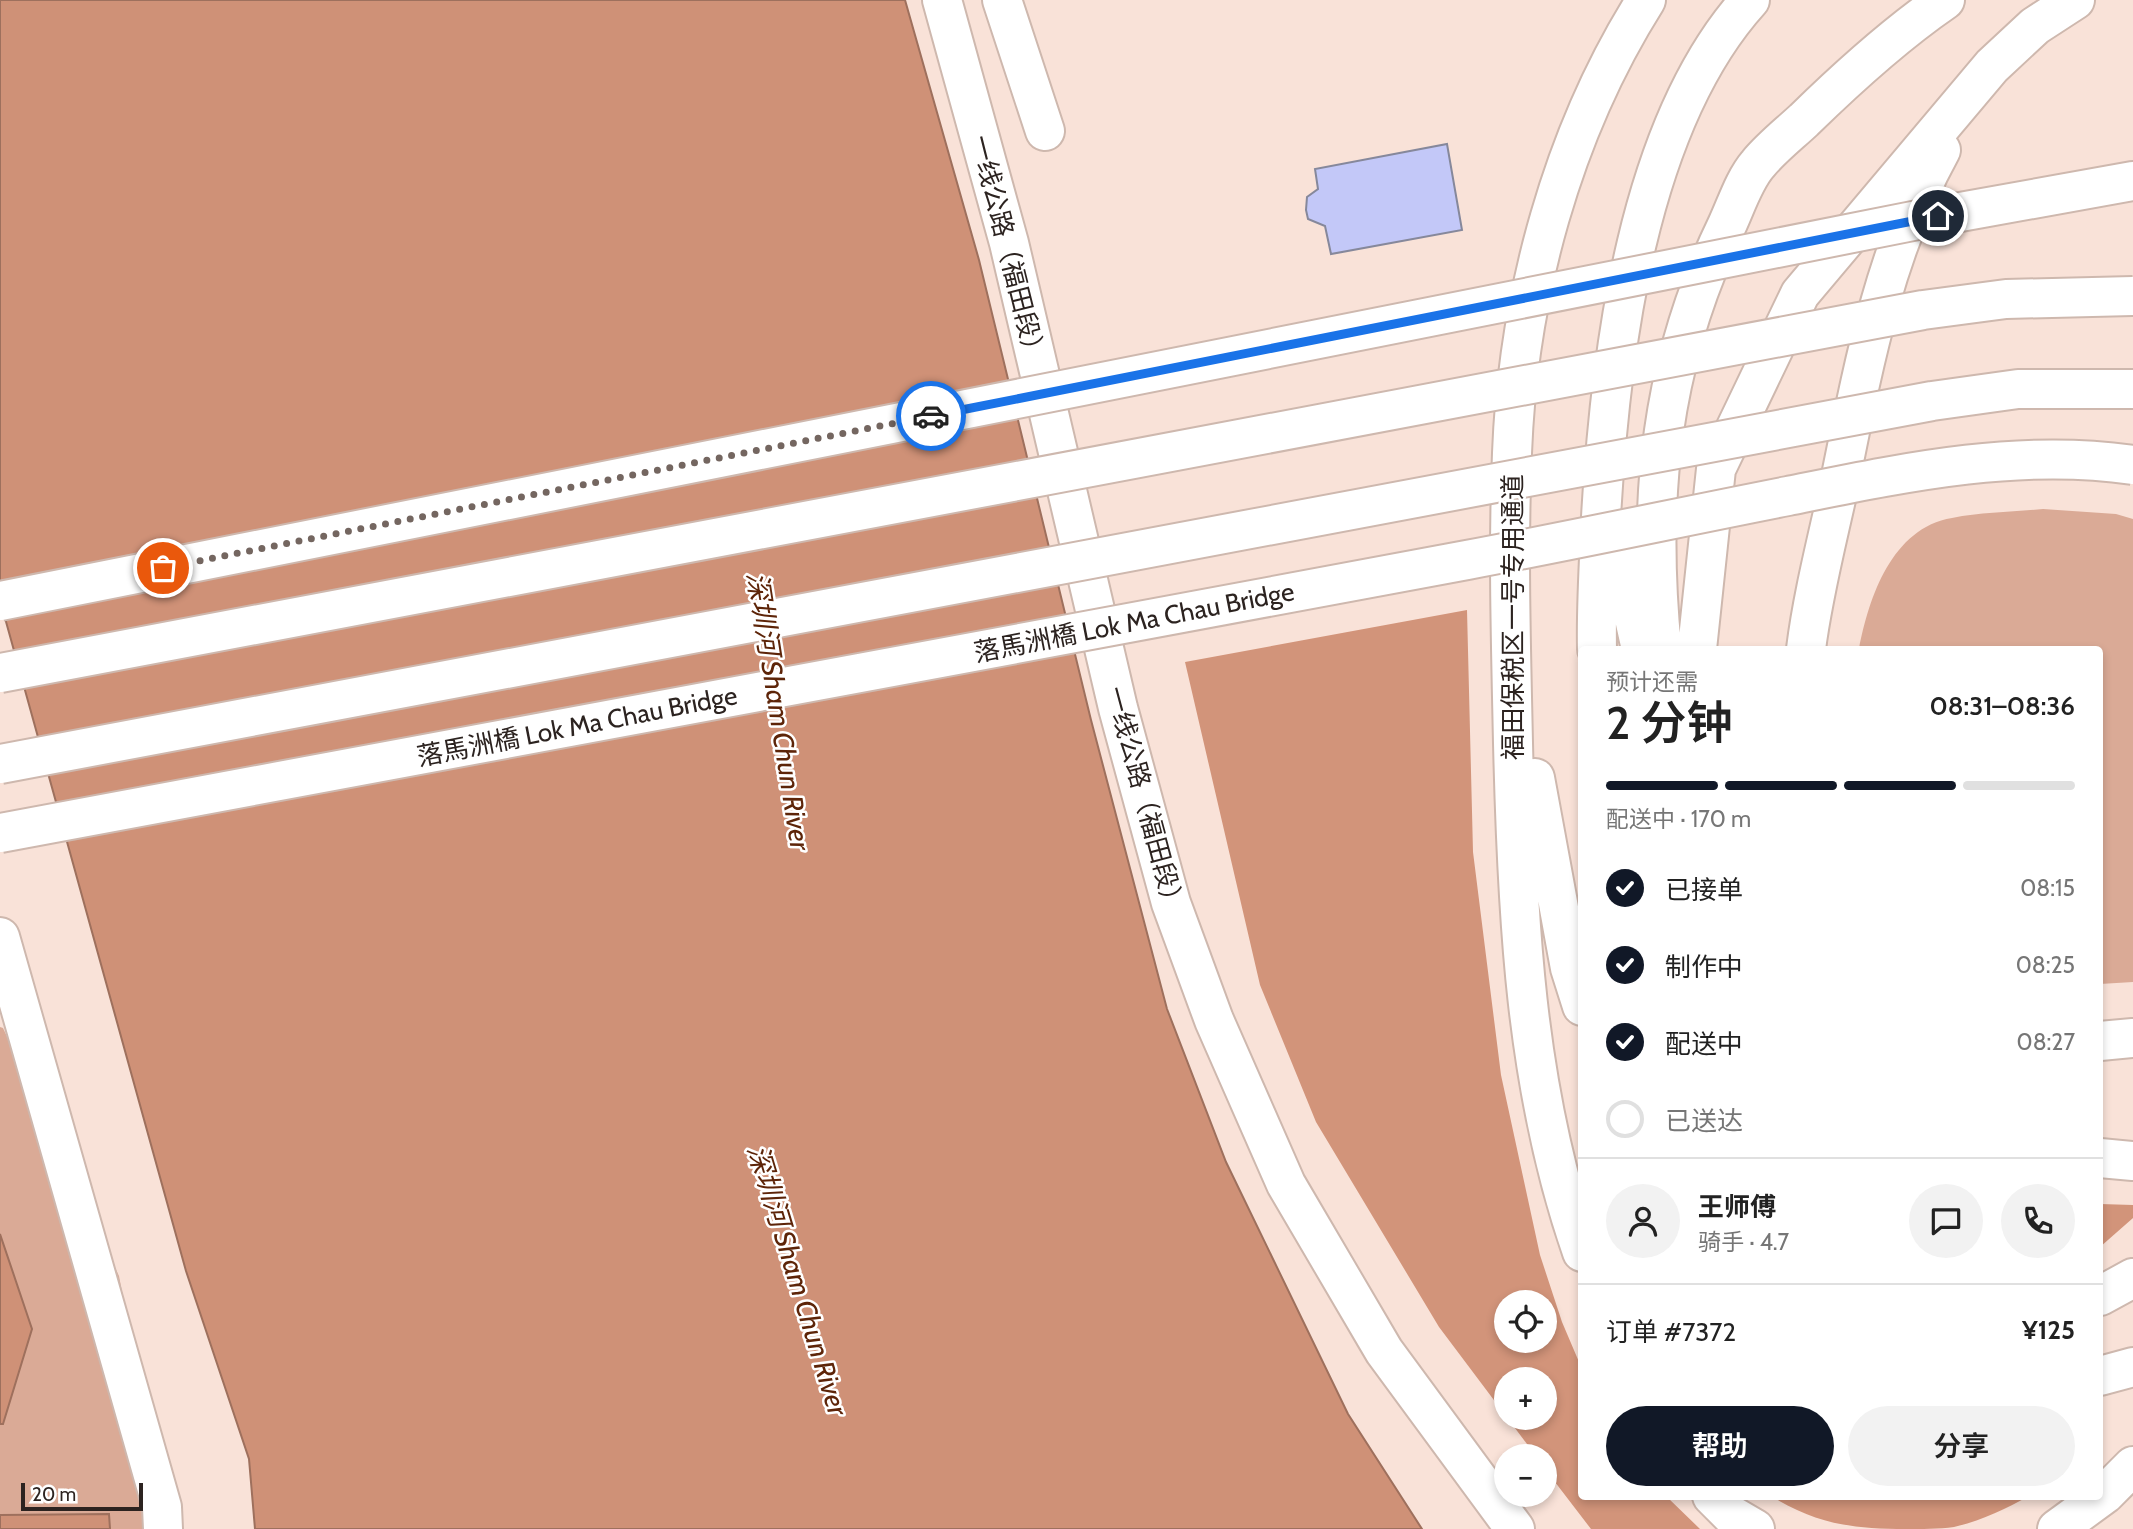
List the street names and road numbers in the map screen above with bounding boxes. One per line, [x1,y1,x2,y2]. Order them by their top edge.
street label: 一线公路（福田段） [964,132,1052,366]
street label: 福田保税区一号专用通道 [1497,474,1529,760]
street label: 落馬洲橋 Lok Ma Chau Bridge [971,575,1297,669]
street label: 落馬洲橋 Lok Ma Chau Bridge [414,679,740,773]
street label: 一线公路（福田段） [1099,683,1191,917]

